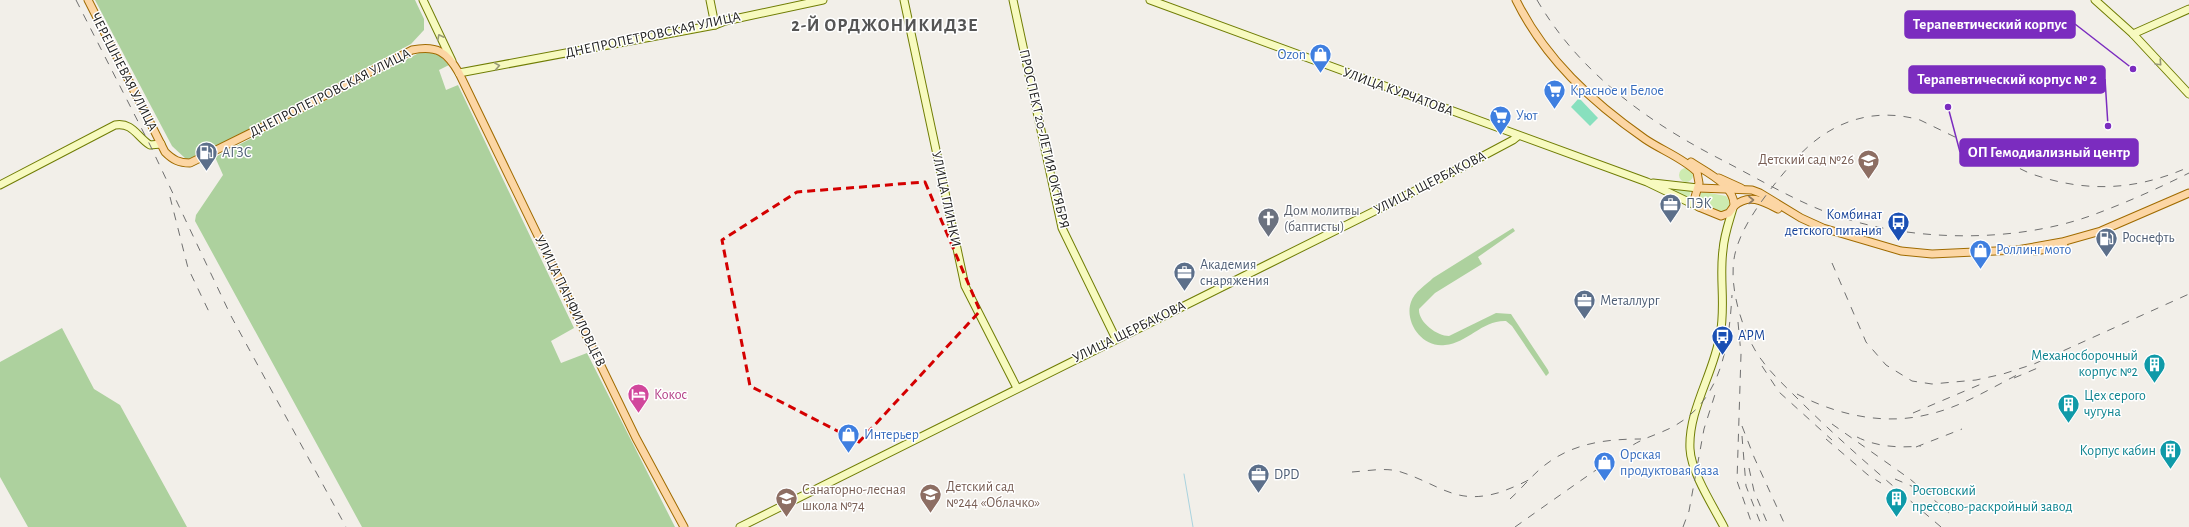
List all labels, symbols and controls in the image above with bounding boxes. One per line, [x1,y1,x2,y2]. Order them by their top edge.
street label: ДНЕПРОПЕТРОВСКАЯ УЛИЦА [564,10,742,60]
street label: ЧЕРЕШНЕВАЯ УЛИЦА [88,11,160,133]
callout: Терапевтический корпус [1905,11,2075,38]
district label: 2-Й ОРДЖОНИКИДЗЕ [791,15,979,35]
text: Терапевтический корпус [1913,17,2067,32]
one-way arrow [437,34,445,41]
shop icon: Ozon [1308,42,1334,75]
street label: ДНЕПРОПЕТРОВСКАЯ УЛИЦА [247,46,413,140]
street label: ПРОСПЕКТ 20-ЛЕТИЯ ОКТЯБРЯ [1017,48,1071,230]
place label: Ozon [1278,48,1306,62]
one-way arrow [2154,58,2162,66]
one-way arrow [494,63,500,71]
street label: УЛИЦА КУРЧАТОВА [1341,65,1455,119]
callout: Терапевтический корпус № 2 [1909,66,2105,93]
text: Терапевтический корпус № 2 [1917,72,2097,87]
supermarket icon: Красное и Белое [1542,78,1568,111]
place label: Красное и Белое [1570,84,1664,98]
supermarket icon: Уют [1488,103,1514,136]
place label: Уют [1516,109,1539,123]
callout: ОП Гемодиализный центр [1960,139,2138,166]
fuel station icon: АГЗС [193,140,219,173]
text: ОП Гемодиализный центр [1968,145,2131,160]
place label: АГЗС [222,146,252,160]
school or university icon: Детский сад №26 [1856,147,1882,180]
street label: УЛИЦА ЩЕРБАКОВА [1372,149,1488,217]
street label: УЛИЦА ГЛИНКИ [929,150,963,248]
place label: Детский сад №26 [1758,153,1854,167]
office icon: ПЭК [1657,191,1683,224]
one-way arrow [1748,196,1754,204]
place label: ПЭК [1686,197,1712,211]
place label: Дом молитвы (баптисты) [1284,204,1360,234]
church icon: Дом молитвы (баптисты) [1255,206,1281,239]
place label: Комбинат детского питания [1785,208,1883,238]
bus stop icon: Комбинат детского питания [1885,210,1911,243]
fuel station icon: Роснефть [2094,225,2120,258]
place label: Роснефть [2122,231,2174,245]
street label: УЛИЦА ПАНФИЛОВЦЕВ [532,233,608,369]
shop icon: Роллинг мото [1968,237,1994,270]
place label: Роллинг мото [1996,243,2071,257]
place label: Академия снаряжения [1200,258,1269,288]
office icon: Академия снаряжения [1172,260,1198,293]
office icon: Металлург [1571,288,1597,321]
place label: Металлург [1600,294,1660,308]
street label: УЛИЦА ЩЕРБАКОВА [1070,299,1188,365]
bus stop icon: АРМ [1709,323,1735,356]
place label: АРМ [1738,329,1765,343]
place label: Механосборочный корпус №2 [2031,349,2138,379]
building icon: Механосборочный корпус №2 [2141,351,2167,384]
hotel icon: Кокос [626,382,652,415]
place label: Кокос [654,388,687,402]
place label: Цех серого чугуна [2084,389,2146,419]
building icon: Цех серого чугуна [2055,391,2081,424]
shop icon: Интерьер [835,422,861,455]
place label: Интерьер [864,428,919,442]
building icon: Корпус кабин [2158,438,2184,471]
place label: Корпус кабин [2080,444,2156,458]
place label: Орская продуктовая база [1620,448,1719,478]
shop icon: Орская продуктовая база [1592,450,1618,483]
office icon: DPD [1245,462,1271,495]
place label: DPD [1274,468,1299,482]
place label: Детский сад №244 «Облачко» [946,480,1040,510]
school or university icon: Детский сад №244 «Облачко» [918,482,944,515]
place label: Санаторно-лесная школа №74 [802,483,906,513]
place label: Ростовский прессово-раскройный завод [1912,484,2072,514]
school or university icon: Санаторно-лесная школа №74 [774,485,800,518]
building icon: Ростовский прессово-раскройный завод [1884,486,1910,519]

